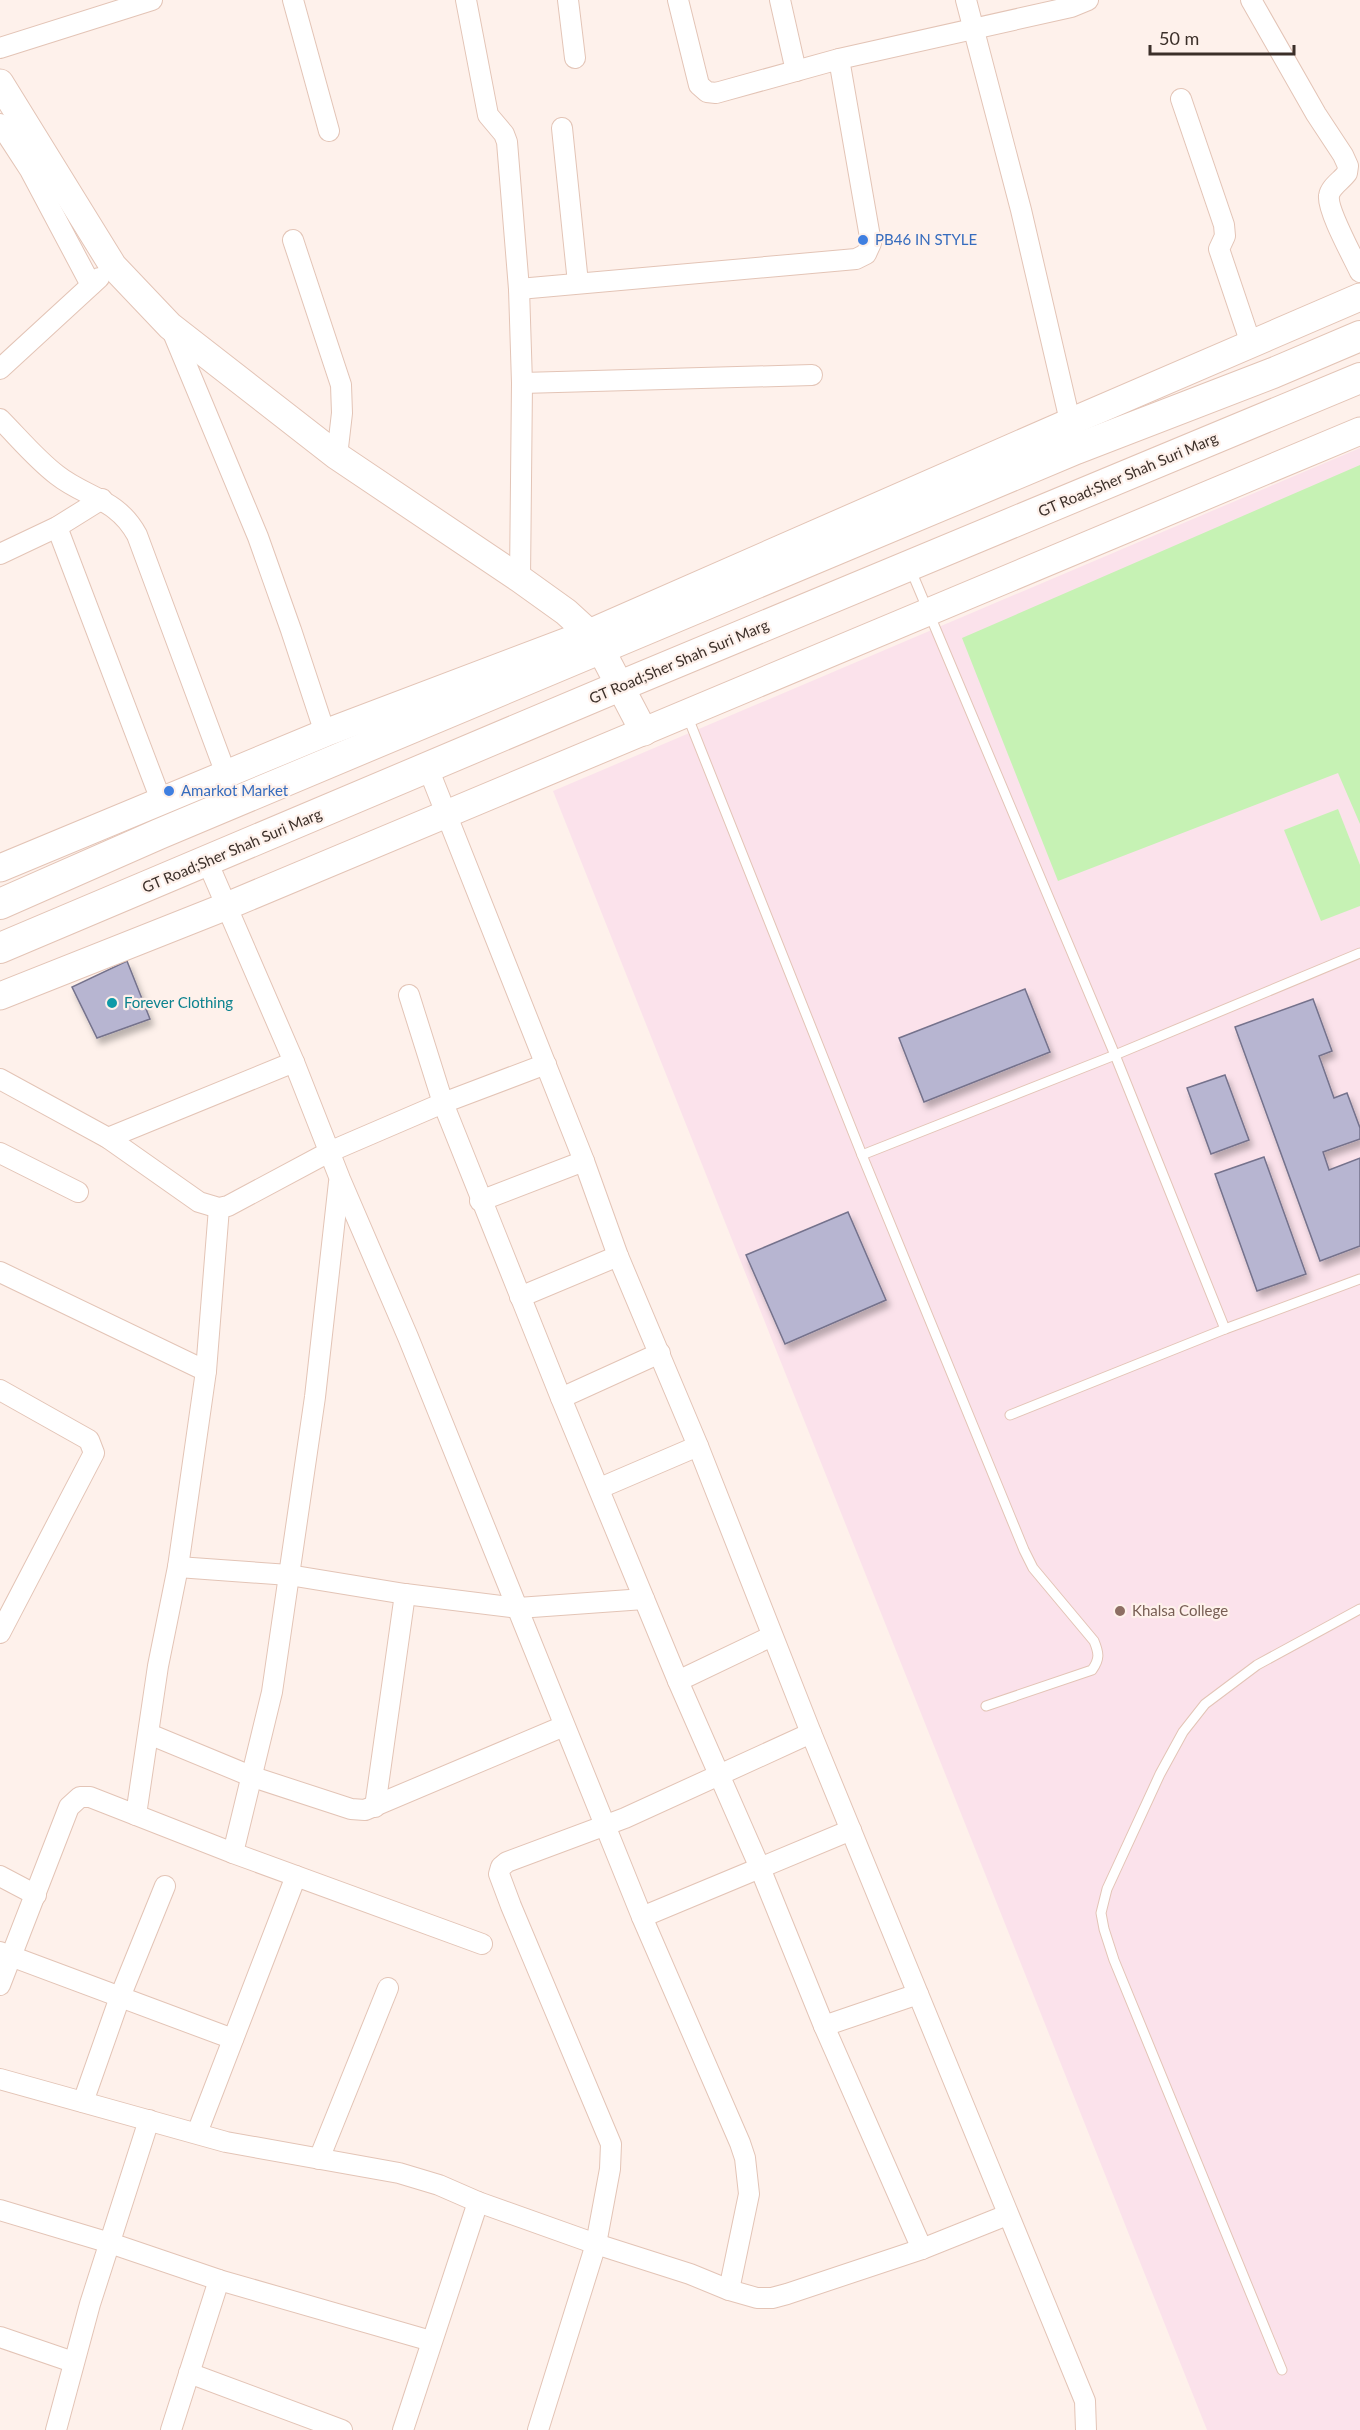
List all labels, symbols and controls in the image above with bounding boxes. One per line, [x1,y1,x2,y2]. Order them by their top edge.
scale bar [1150,18,1294,56]
text: 50 m [1159,27,1199,49]
place label: PB46 IN STYLE [875,230,977,248]
marker: PB46 IN STYLE [856,233,870,247]
street label: GT Road;Sher Shah Suri Marg [1035,428,1220,520]
street label: GT Road;Sher Shah Suri Marg [586,615,771,707]
place label: Amarkot Market [181,781,289,799]
marker: Amarkot Market [162,784,176,798]
street label: GT Road;Sher Shah Suri Marg [139,804,324,896]
place label: Forever Clothing [124,993,233,1011]
marker: Forever Clothing [105,996,119,1010]
place label: Khalsa College [1132,1601,1228,1619]
marker: Khalsa College [1113,1604,1127,1618]

